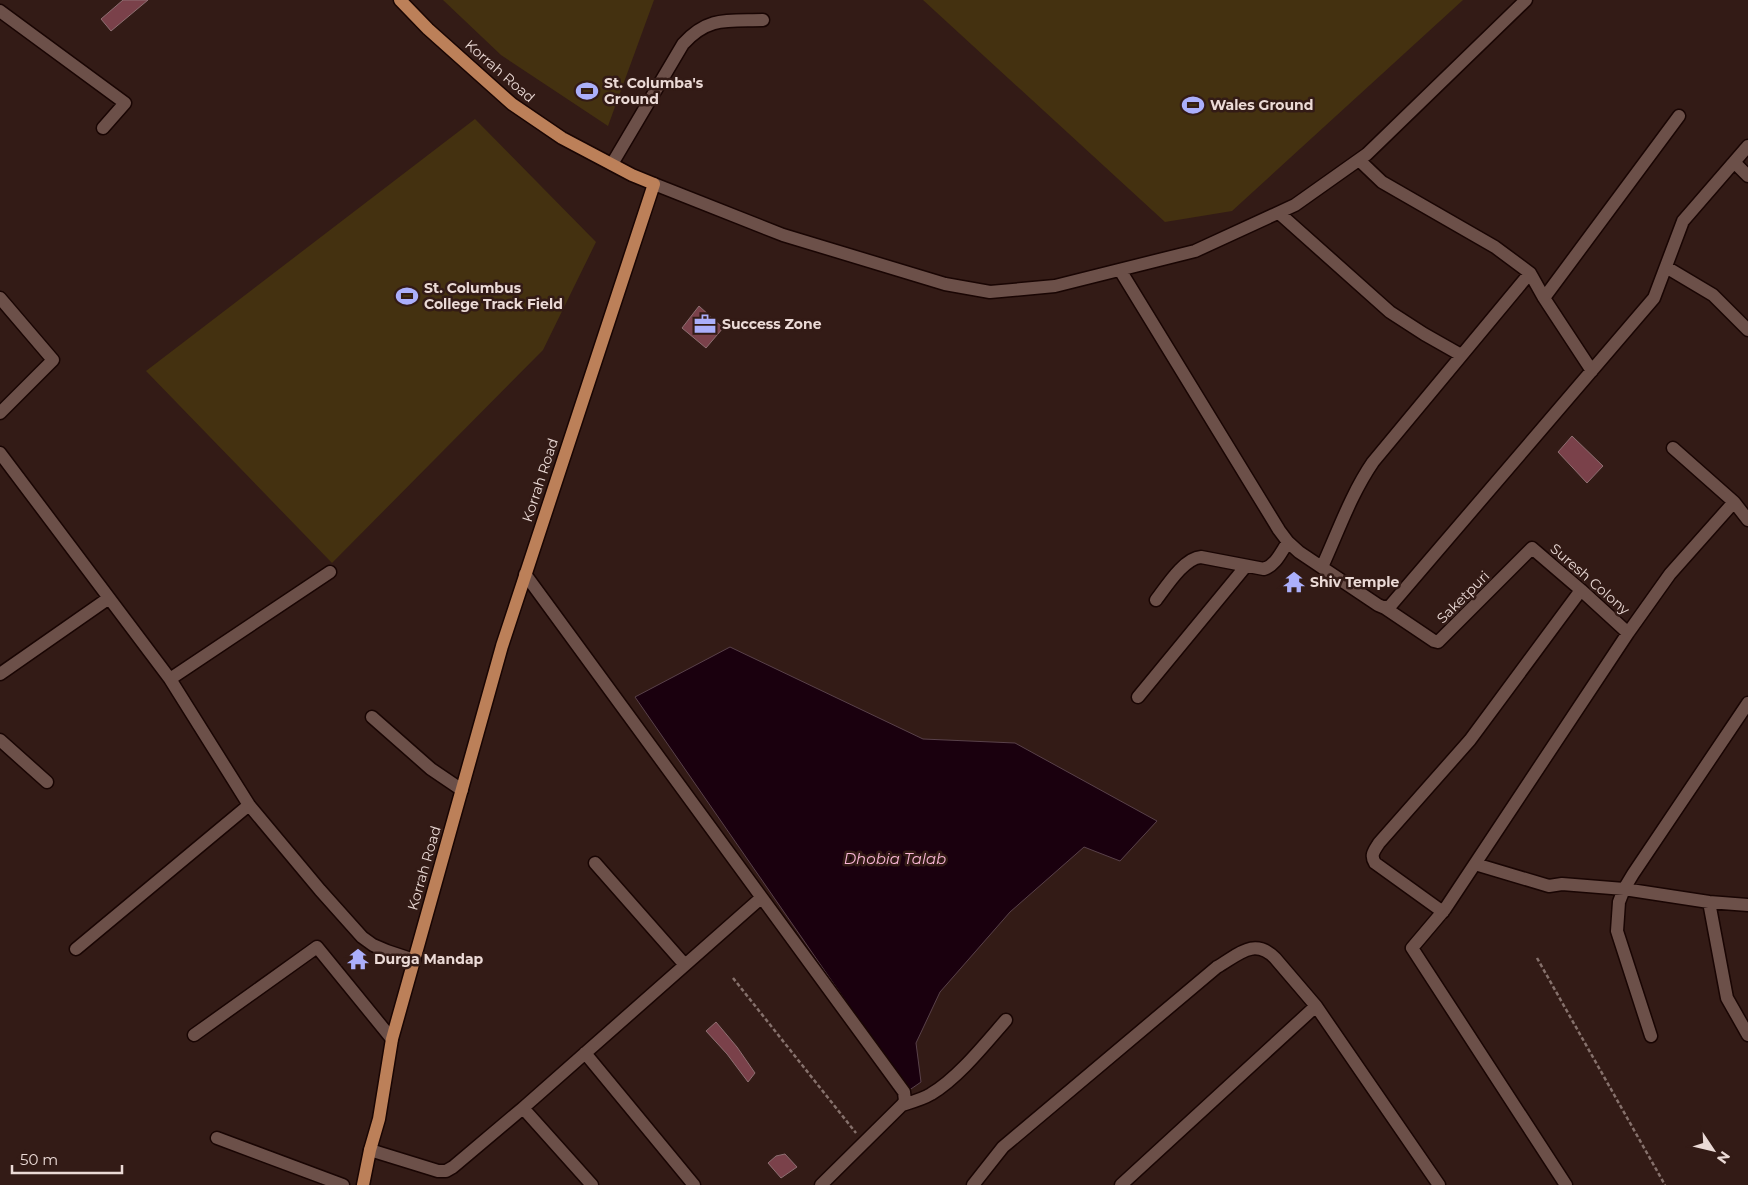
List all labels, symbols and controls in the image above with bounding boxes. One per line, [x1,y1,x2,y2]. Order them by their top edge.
street label: Korrah Road [461,36,539,106]
place label: St. Columba's Ground [604,74,704,108]
sports icon: St. Columba's Ground [574,78,600,104]
sports icon: Wales Ground [1180,92,1206,118]
place label: Wales Ground [1210,96,1314,114]
place label: St. Columbus College Track Field [424,279,563,313]
sports icon: St. Columbus College Track Field [394,283,420,309]
office icon: Success Zone [692,311,718,337]
place label: Success Zone [722,315,822,333]
street label: Korrah Road [518,436,562,524]
street label: Suresh Colony [1547,540,1634,619]
street label: Saketpuri [1433,567,1493,627]
temple icon: Shiv Temple [1281,569,1307,595]
place label: Shiv Temple [1310,573,1399,591]
street label: Korrah Road [403,824,445,912]
water label: Dhobia Talab [844,849,946,868]
temple icon: Durga Mandap [345,946,371,972]
place label: Durga Mandap [374,950,484,968]
north arrow [1688,1125,1738,1175]
scale bar [12,1142,122,1174]
text: N [1713,1148,1734,1167]
text: 50 m [20,1150,58,1169]

